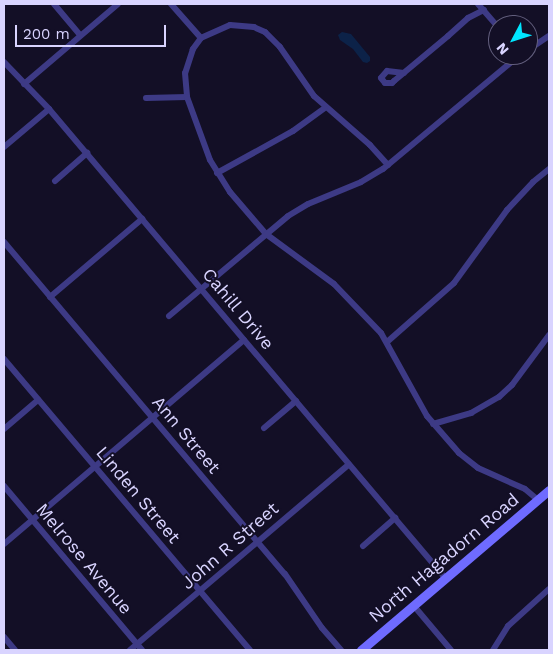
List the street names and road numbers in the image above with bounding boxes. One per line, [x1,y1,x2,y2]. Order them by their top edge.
street label: Cahill Drive [197,264,279,354]
street label: Ann Street [147,392,225,478]
street label: Linden Street [91,442,185,548]
street label: North Hagadorn Road [365,489,523,627]
street label: John R Street [177,498,283,594]
street label: Melrose Avenue [31,499,137,619]

